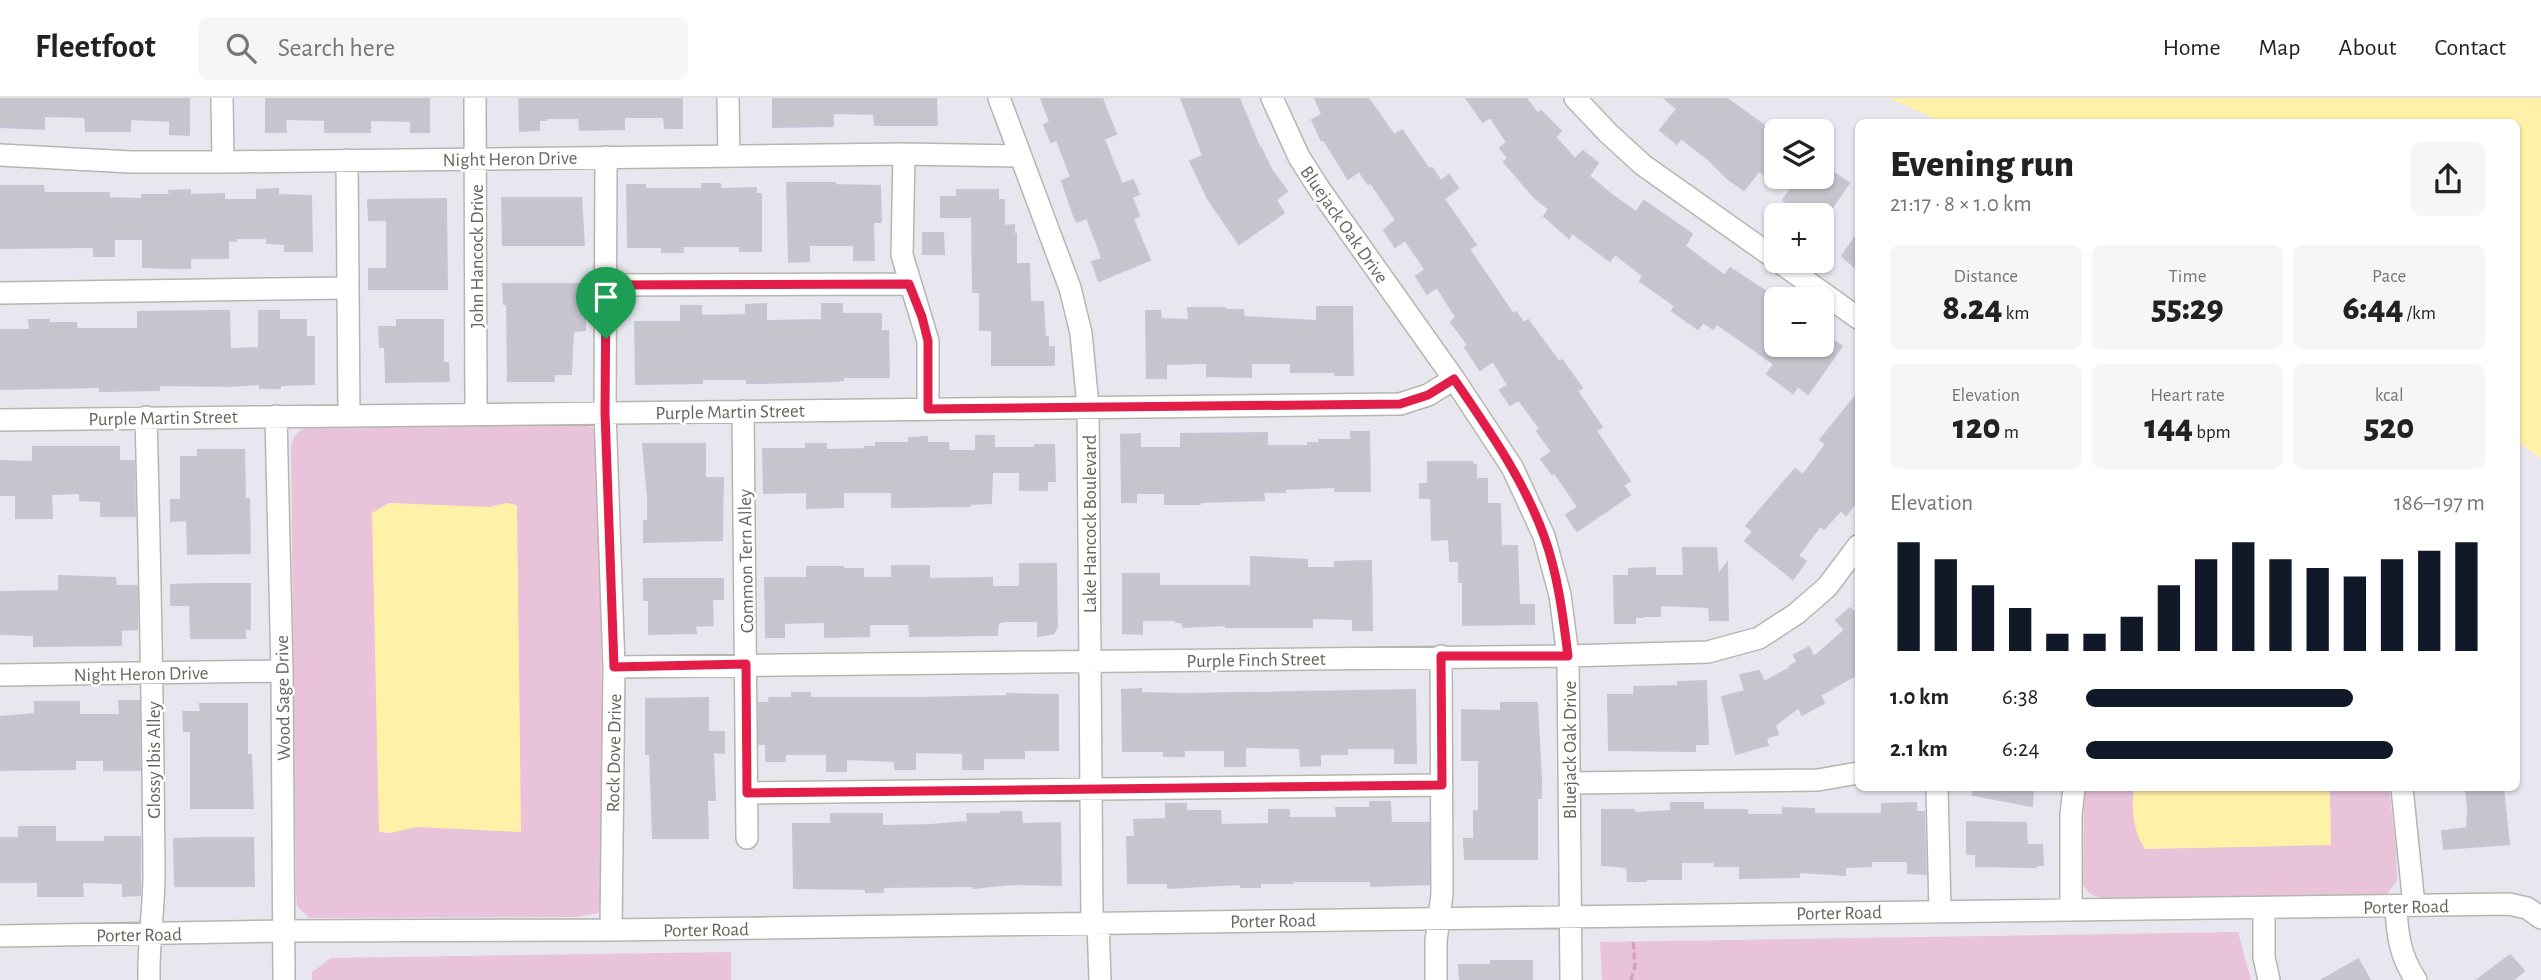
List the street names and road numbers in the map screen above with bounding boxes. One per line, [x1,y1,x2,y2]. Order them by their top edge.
street label: Night Heron Drive [442,149,578,170]
street label: Bluejack Oak Drive [1296,163,1391,287]
street label: John Hancock Drive [468,184,487,328]
street label: Purple Martin Street [655,402,805,423]
street label: Purple Martin Street [88,408,238,429]
street label: Lake Hancock Boulevard [1081,435,1100,613]
street label: Common Tern Alley [736,489,757,633]
street label: Wood Sage Drive [273,635,294,761]
street label: Purple Finch Street [1186,650,1326,671]
street label: Night Heron Drive [73,664,209,685]
street label: Bluejack Oak Drive [1561,681,1580,819]
street label: Rock Dove Drive [604,693,625,813]
street label: Glossy Ibis Alley [145,701,164,819]
street label: Porter Road [2363,897,2449,918]
street label: Porter Road [1796,903,1882,924]
street label: Porter Road [1230,911,1316,932]
street label: Porter Road [663,920,749,941]
street label: Porter Road [96,925,182,946]

